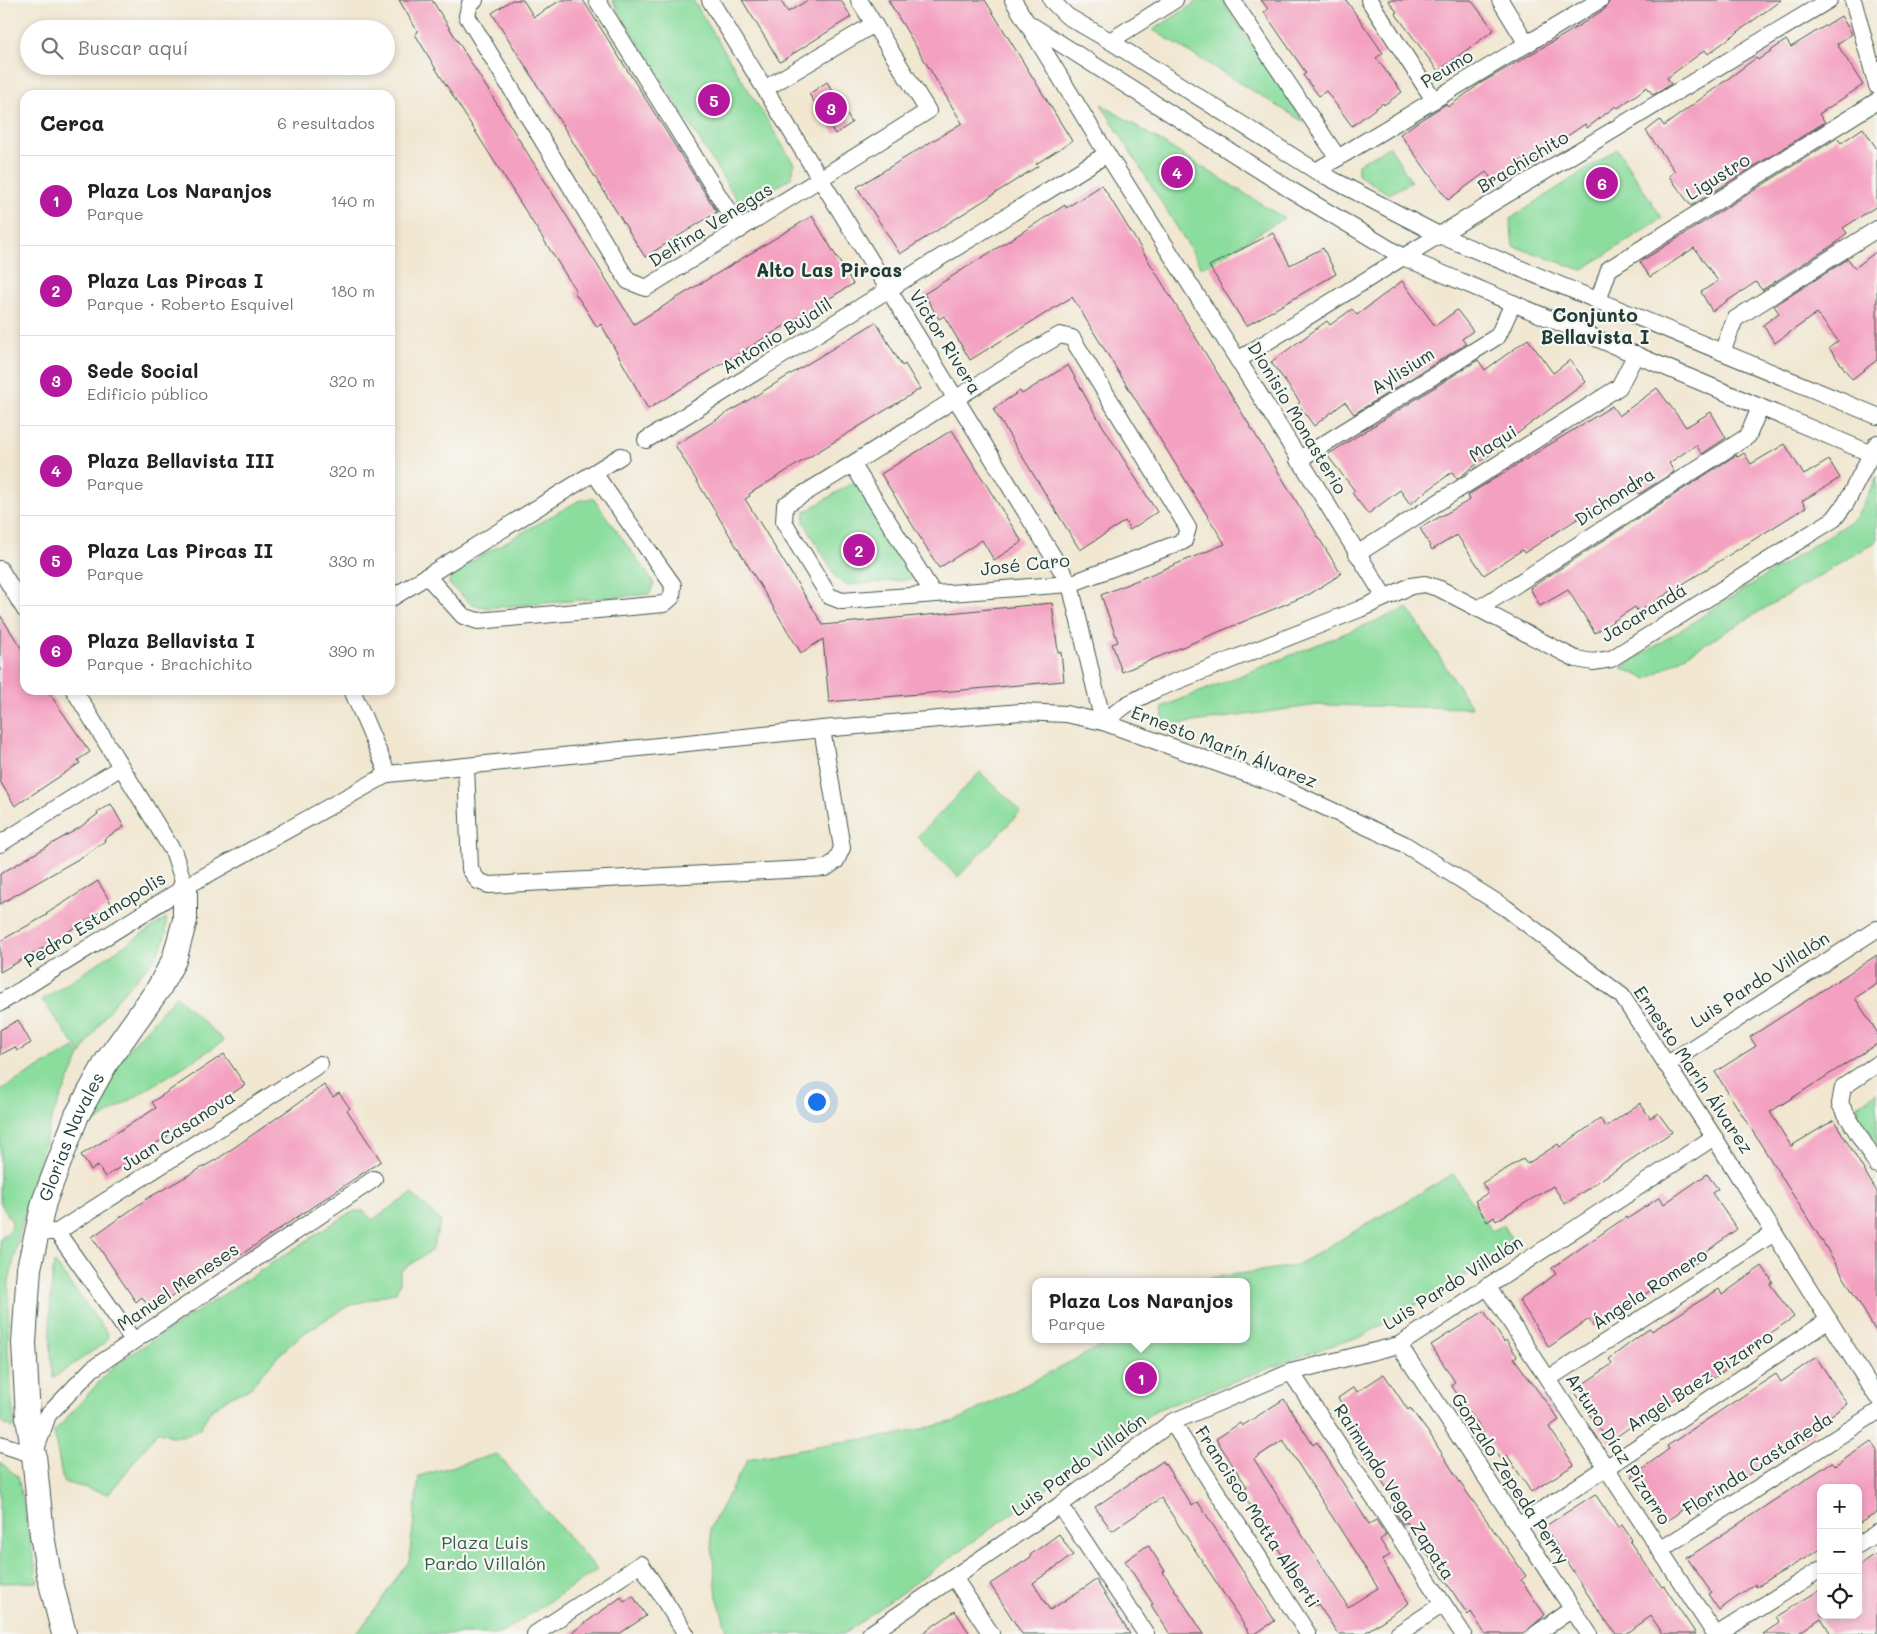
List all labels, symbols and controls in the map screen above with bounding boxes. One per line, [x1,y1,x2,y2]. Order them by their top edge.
search box [20,20,395,75]
icon: search [38,34,66,62]
text: Buscar aquí [78,35,188,60]
street label: Peumo [1416,43,1477,93]
pin: 5 [698,81,730,119]
pin: 3 [815,89,847,127]
text: Cerca [40,109,105,136]
text: 6 resultados [277,112,375,133]
street label: Brachichito [1472,124,1573,198]
street label: Ligustro [1681,147,1754,205]
pin: 4 [1161,153,1193,191]
pin: 6 [1586,164,1618,202]
street label: Delfina Venegas [644,176,777,272]
text: Plaza Los Naranjos [87,178,272,203]
text: 1 [52,190,60,211]
text: 140 m [331,190,375,211]
text: Parque [87,203,144,224]
district label: Alto Las Pircas [756,257,902,282]
text: Plaza Las Pircas I [87,268,264,293]
text: 2 [52,280,60,301]
text: 180 m [330,280,375,301]
street label: Victor Rivera [904,285,988,398]
street label: Antonio Bujalil [717,292,836,379]
text: Parque · Roberto Esquivel [87,293,294,314]
district label: Conjunto Bellavista I [1541,302,1649,349]
street label: Dionisio Monasterio [1243,337,1353,498]
street label: Aylisium [1366,341,1439,399]
text: Sede Social [87,358,198,383]
text: 3 [51,370,61,391]
text: 320 m [329,370,375,391]
text: Edificio público [87,383,208,404]
street label: Maqui [1464,419,1521,467]
text: Plaza Bellavista III [87,448,274,473]
text: 4 [51,460,61,481]
text: 320 m [329,460,375,481]
street label: Dichondra [1570,461,1659,531]
text: Parque [87,473,144,494]
pin: 2 [843,531,875,569]
text: Plaza Las Pircas II [87,538,273,563]
street label: José Caro [979,547,1071,581]
text: 5 [51,550,61,571]
text: 330 m [329,550,375,571]
text: Parque [87,563,144,584]
street label: Jacarandá [1596,577,1691,647]
text: Plaza Bellavista I [87,628,255,653]
text: 6 [51,640,61,661]
text: 390 m [328,640,375,661]
text: Parque · Brachichito [87,653,252,674]
street label: Ernesto Marín Álvarez [1128,699,1321,793]
street label: Pedro Estamopolis [19,866,170,972]
street label: Luis Pardo Villalón [1685,925,1833,1033]
street label: Ernesto Marín Álvarez [1629,981,1759,1158]
street label: Glorias Navales [32,1068,109,1205]
street label: Juan Casanova [116,1084,239,1176]
your location [804,1089,830,1115]
street label: Luis Pardo Villalón [1378,1229,1527,1335]
street label: Manuel Meneses [112,1237,243,1336]
street label: Ángela Romero [1587,1242,1712,1334]
popup [1032,1278,1250,1343]
text: Plaza Los Naranjos [1049,1288,1233,1313]
text: Parque [1049,1313,1105,1334]
street label: Angel Baez Pizarro [1622,1324,1778,1437]
pin: 1 [1125,1359,1157,1397]
street label: Arturo Díaz Pizarro [1561,1368,1677,1529]
street label: Gonzalo Zepeda Perry [1446,1388,1575,1569]
street label: Raimundo Vega Zapata [1329,1399,1461,1584]
street label: Florinda Castañeda [1678,1406,1837,1521]
street label: Luis Pardo Villalón [1006,1407,1151,1521]
street label: Francisco Motta Alberti [1190,1421,1326,1612]
map controls [1817,1484,1862,1619]
button: + [1817,1484,1862,1529]
button: − [1817,1529,1862,1574]
park label: Plaza Luis Pardo Villalón [424,1530,546,1575]
button: locate [1817,1574,1862,1619]

